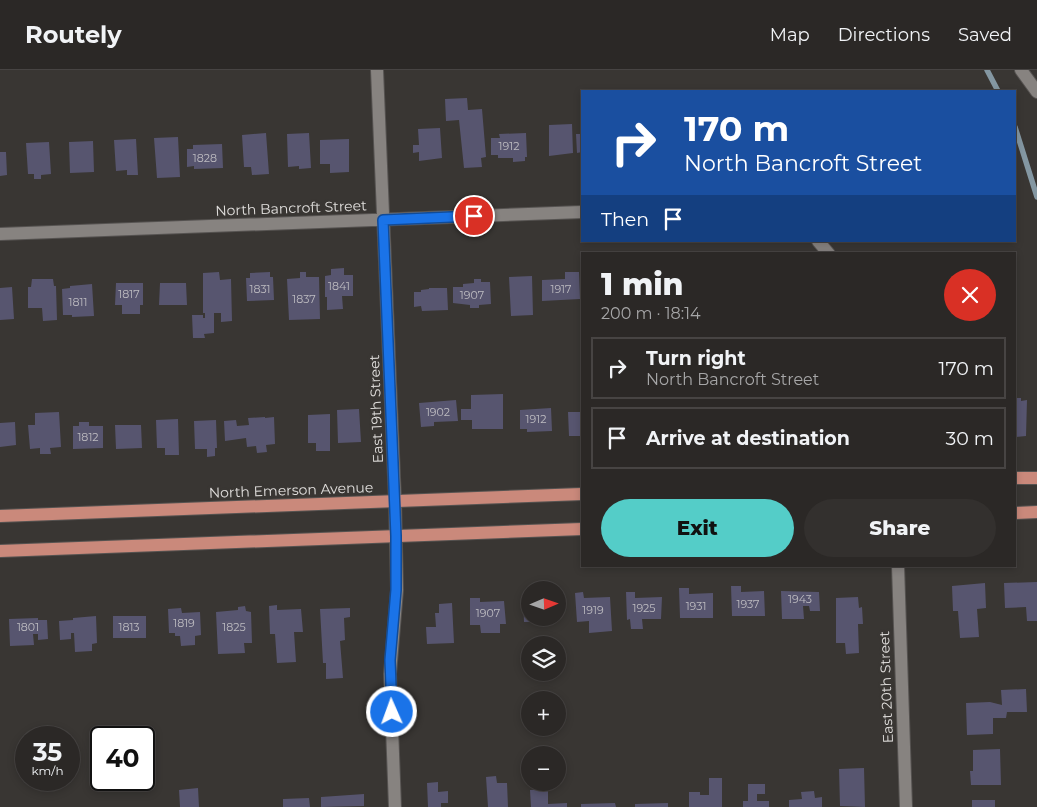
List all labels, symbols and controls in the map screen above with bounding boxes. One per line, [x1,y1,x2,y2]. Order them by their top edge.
text: Routely [25,20,122,49]
text: Map [770,24,810,46]
text: Directions [838,24,930,46]
text: Saved [958,24,1012,46]
text: 170 m [684,107,789,150]
icon: right [601,110,666,175]
house number: 1912 [499,139,519,153]
text: North Bancroft Street [684,150,922,177]
house number: 1828 [193,151,217,165]
pin [453,195,495,237]
street label: North Bancroft Street [215,196,367,220]
icon: arrive [460,202,488,230]
icon: arrive [659,205,687,233]
text: Then [601,208,649,231]
text: 1 min [601,266,684,303]
button: close [944,269,996,321]
house number: 1841 [328,279,350,293]
house number: 1831 [249,282,271,296]
house number: 1917 [550,282,572,296]
house number: 1817 [118,287,140,301]
house number: 1907 [460,288,484,302]
house number: 1837 [292,292,316,306]
house number: 1811 [69,295,87,309]
text: 200 m · 18:14 [601,304,701,323]
text: Turn right [646,347,746,370]
street label: East 19th Street [365,354,387,464]
icon: right [603,354,631,382]
text: 170 m [939,357,994,380]
text: North Bancroft Street [646,370,819,389]
house number: 1902 [426,405,450,419]
house number: 1912 [526,412,546,426]
icon: arrive [603,424,631,452]
text: Arrive at destination [646,427,850,450]
text: 30 m [946,427,994,450]
house number: 1812 [77,430,99,444]
street label: North Emerson Avenue [208,478,374,502]
button: Exit [601,499,794,557]
button: Share [804,499,996,557]
north arrow [521,581,566,626]
map controls [521,581,566,791]
house number: 1943 [788,592,812,606]
house number: 1937 [736,597,760,611]
house number: 1931 [686,599,706,613]
house number: 1925 [632,601,656,615]
house number: 1919 [582,603,604,617]
house number: 1907 [476,606,500,620]
house number: 1819 [173,616,195,630]
house number: 1801 [17,620,39,634]
house number: 1813 [118,620,140,634]
house number: 1825 [222,620,246,634]
street label: East 20th Street [875,630,897,743]
button: layers [521,636,566,681]
position arrow [365,685,417,737]
button: + [521,691,566,736]
speed limit sign: 40 [90,726,155,791]
text: 35 [33,737,62,767]
button: − [521,746,566,791]
text: km/h [31,763,64,778]

